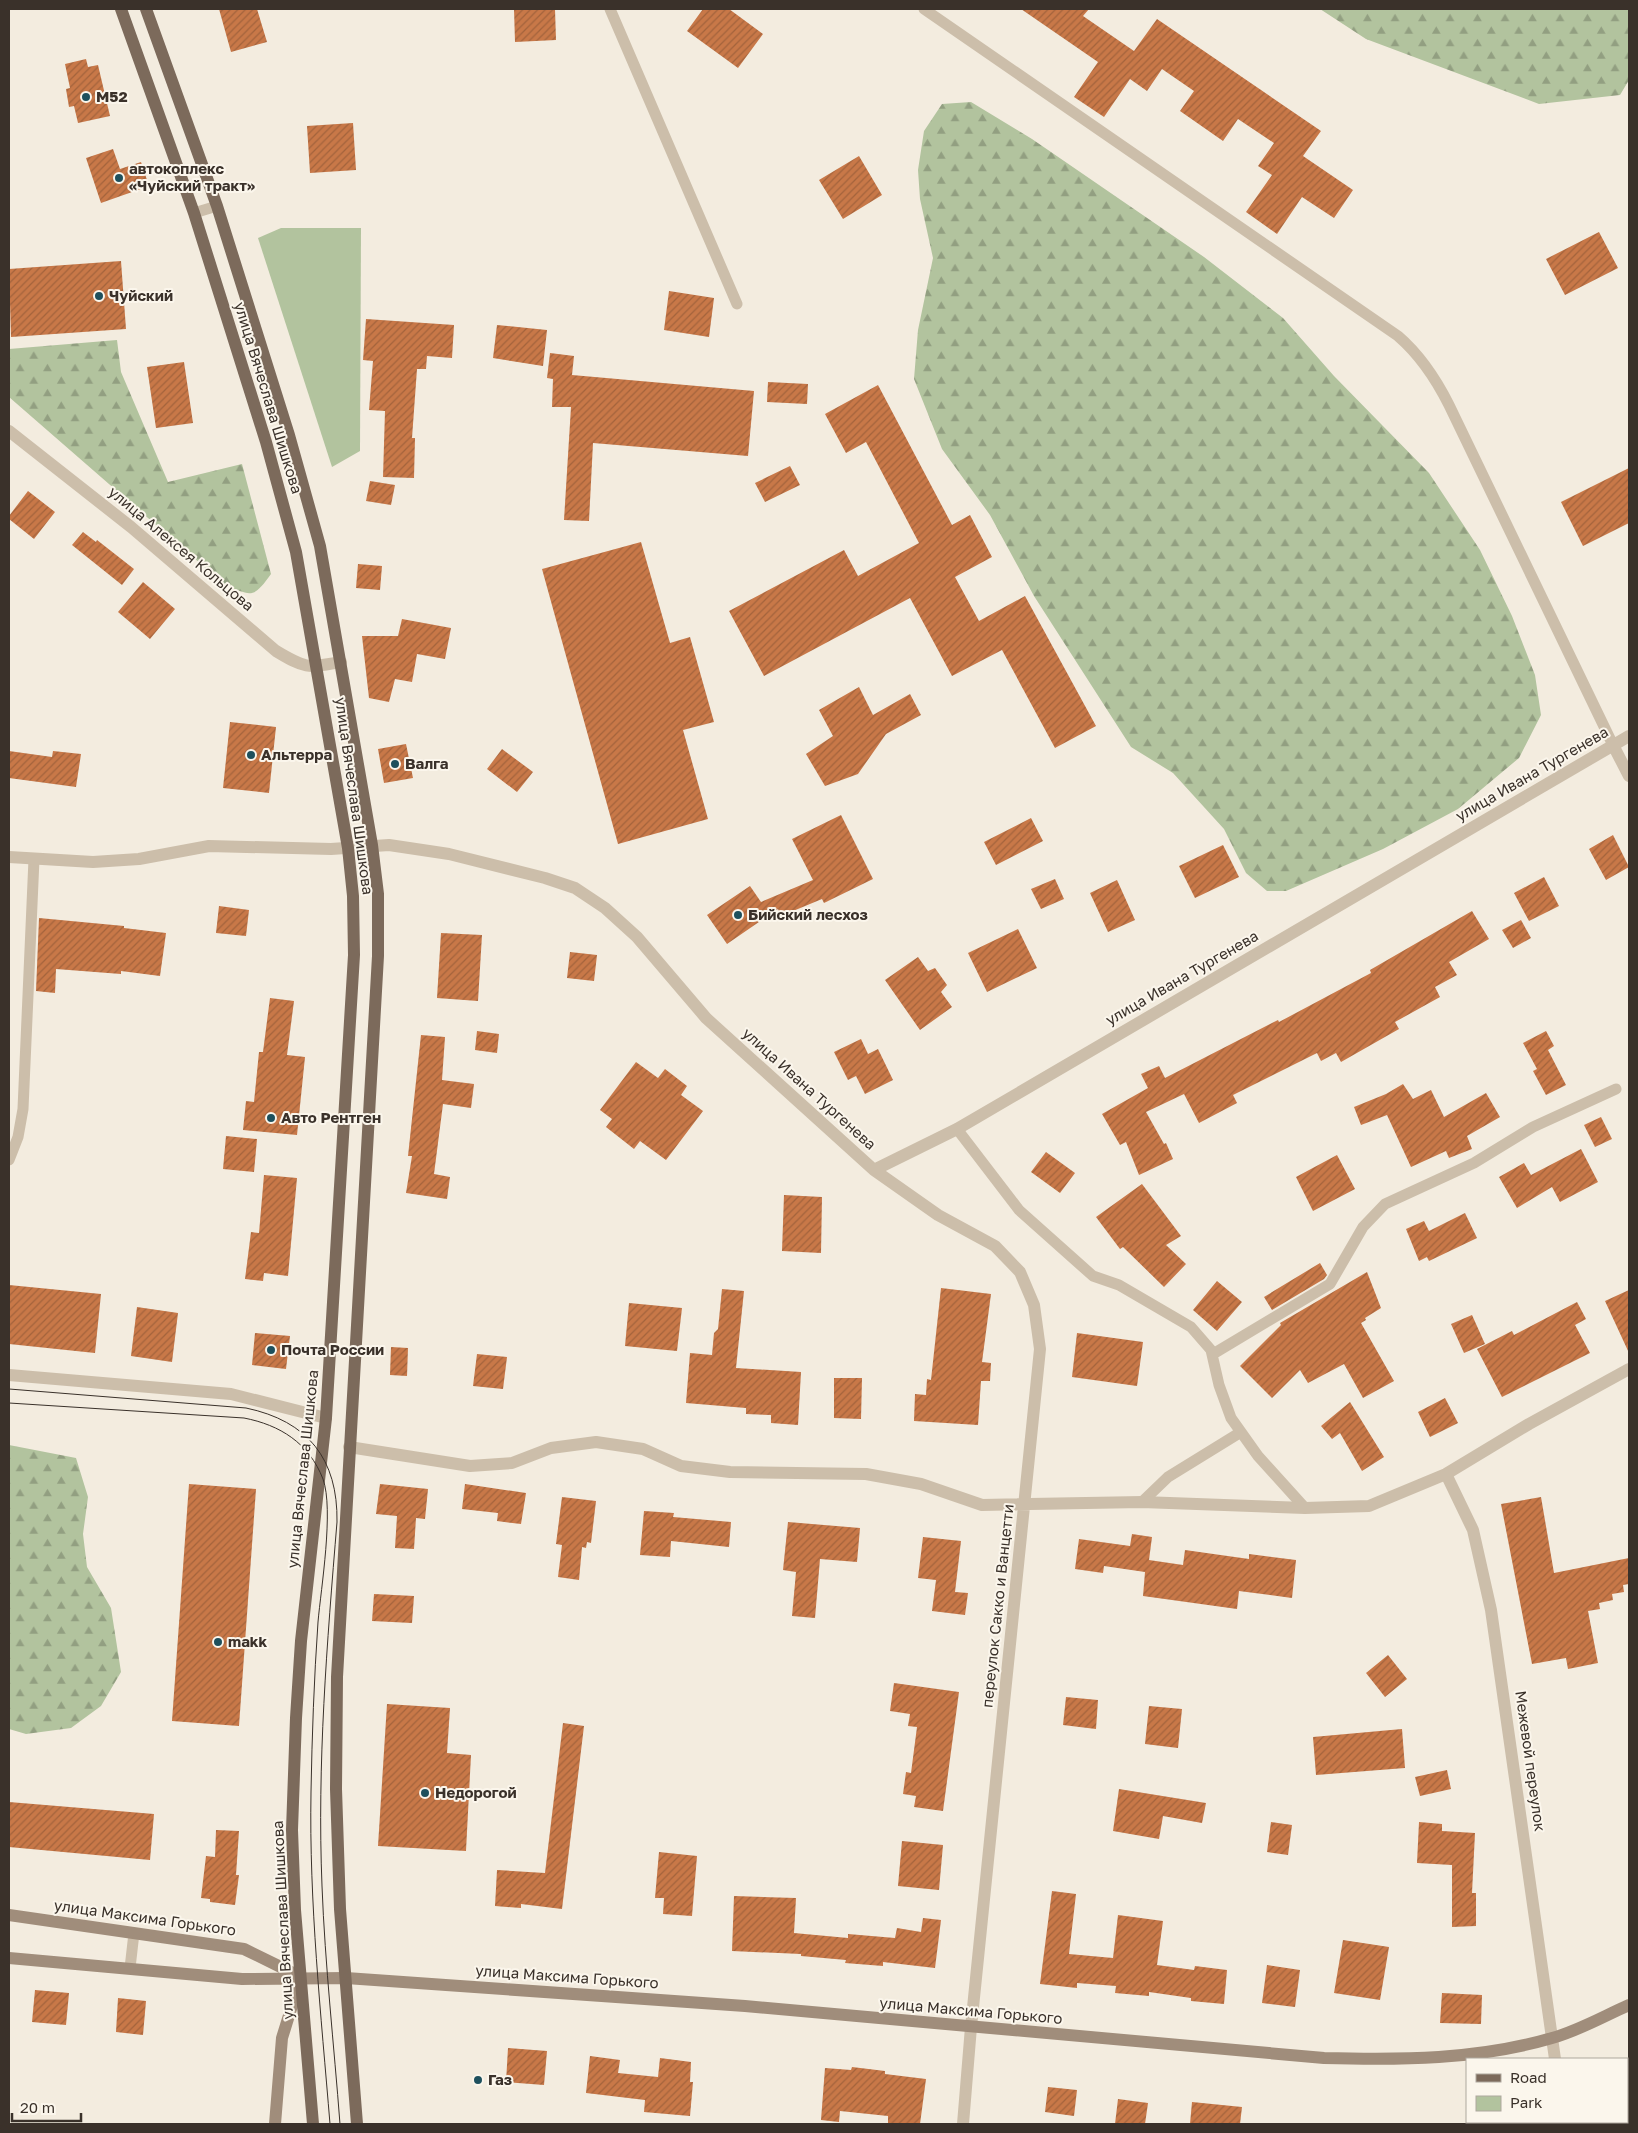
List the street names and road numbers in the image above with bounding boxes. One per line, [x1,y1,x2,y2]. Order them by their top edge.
street label: улица Вячеслава Шишкова [231,300,307,496]
street label: улица Алексея Кольцова [105,482,258,614]
street label: улица Вячеслава Шишкова [332,696,378,896]
street label: улица Ивана Тургенева [1452,722,1611,824]
street label: улица Ивана Тургенева [1102,926,1261,1028]
street label: улица Ивана Тургенева [739,1024,880,1153]
street label: улица Вячеслава Шишкова [283,1369,321,1569]
street label: переулок Сакко и Ванцетти [977,1503,1017,1709]
street label: Межевой переулок [1512,1689,1550,1833]
street label: улица Вячеслава Шишкова [268,1820,296,2020]
street label: улица Максима Горького [53,1895,237,1939]
street label: улица Максима Горького [475,1961,659,1991]
street label: улица Максима Горького [879,1993,1063,2027]

